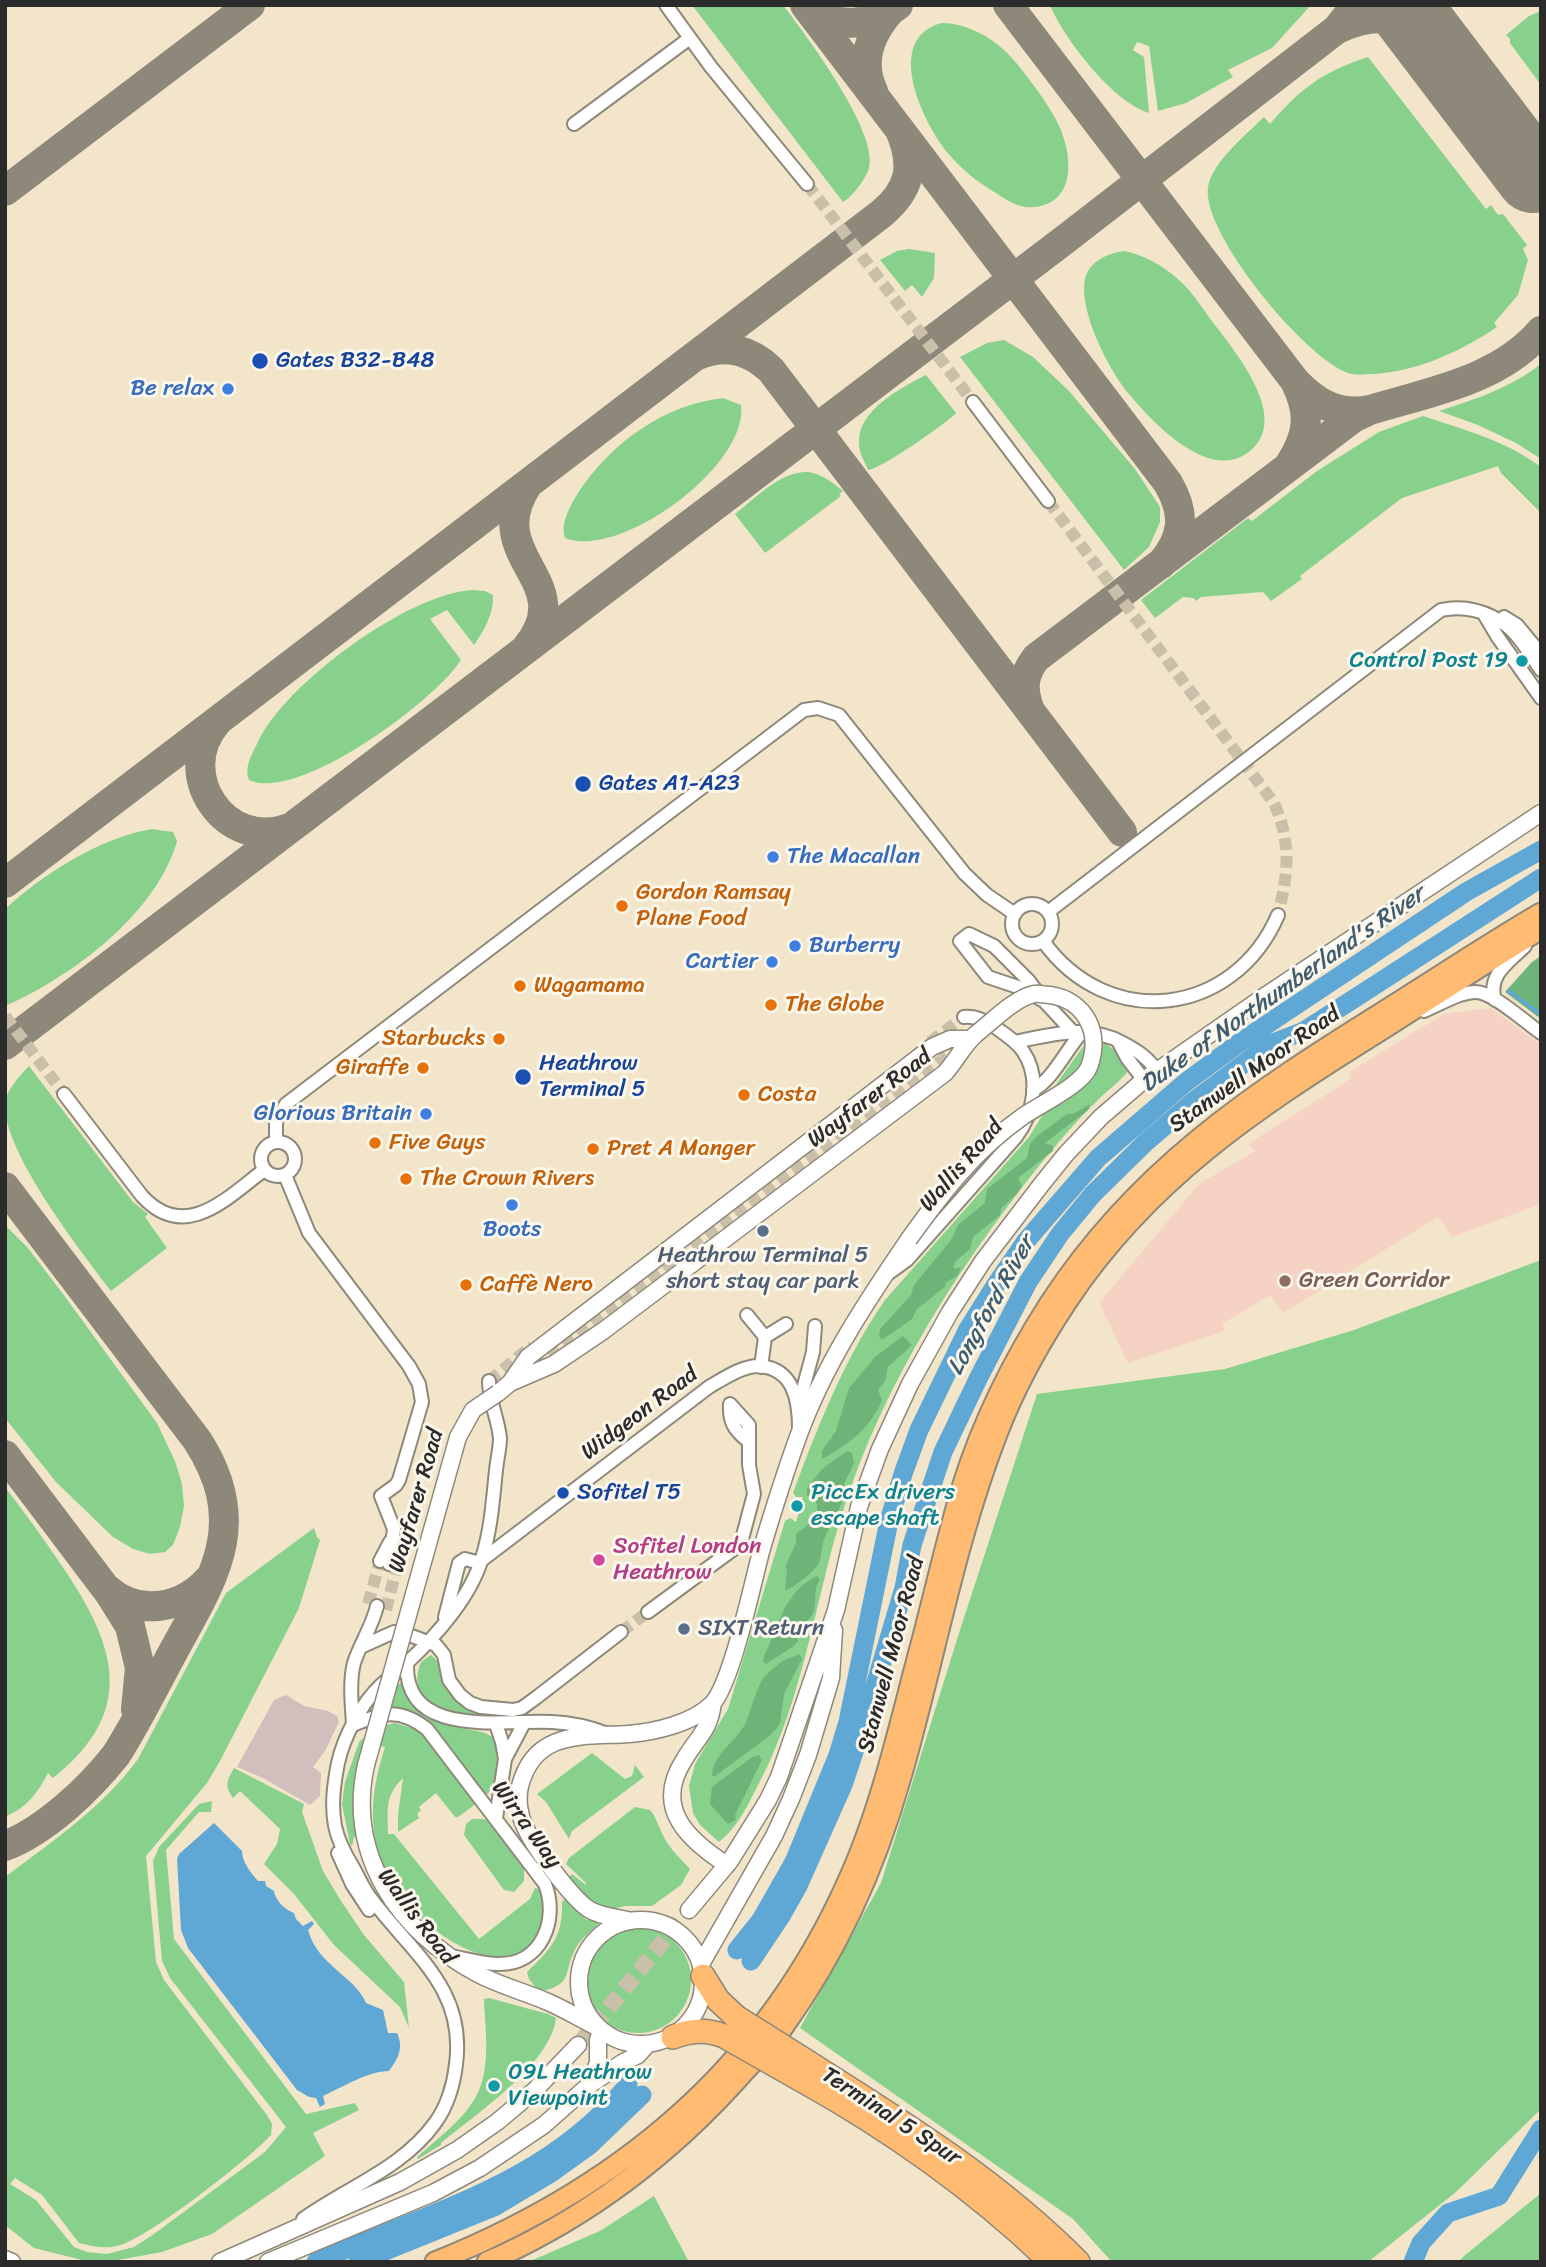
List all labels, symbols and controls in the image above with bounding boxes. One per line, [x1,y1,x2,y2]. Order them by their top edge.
place label: Gates B32-B48 [276,347,434,375]
marker: Gates B32-B48 [250,351,270,371]
place label: Be relax [131,375,214,403]
marker: Be relax [220,381,236,397]
place label: Control Post 19 [1350,647,1508,675]
marker: Control Post 19 [1514,653,1530,669]
place label: Gates A1-A23 [599,770,740,798]
marker: Gates A1-A23 [573,774,593,794]
place label: The Macallan [787,843,920,871]
marker: The Macallan [765,849,781,865]
place label: Gordon Ramsay Plane Food [636,879,791,933]
water label: Duke of Northumberland's River [1135,881,1431,1099]
marker: Gordon Ramsay Plane Food [614,898,630,914]
place label: Burberry [809,932,900,960]
marker: Burberry [787,938,803,954]
place label: Cartier [686,948,758,976]
marker: Cartier [764,954,780,970]
place label: Wagamama [534,972,645,1000]
marker: Wagamama [512,978,528,994]
place label: The Globe [785,991,884,1019]
marker: The Globe [763,997,779,1013]
street label: Stanwell Moor Road [1164,1001,1346,1139]
place label: Starbucks [382,1025,485,1053]
marker: Starbucks [491,1031,507,1047]
street label: Wayfarer Road [803,1043,937,1155]
place label: Heathrow Terminal 5 [539,1050,646,1104]
place label: Giraffe [336,1054,409,1082]
marker: Giraffe [415,1060,431,1076]
marker: Heathrow Terminal 5 [513,1067,533,1087]
place label: Costa [758,1081,816,1109]
marker: Costa [736,1087,752,1103]
place label: Glorious Britain [254,1100,412,1128]
marker: Glorious Britain [418,1106,434,1122]
street label: Wallis Road [914,1114,1010,1218]
place label: Five Guys [389,1129,486,1157]
marker: Five Guys [367,1135,383,1151]
place label: Pret A Manger [607,1135,755,1163]
marker: Pret A Manger [585,1141,601,1157]
place label: The Crown Rivers [420,1165,594,1193]
marker: The Crown Rivers [398,1171,414,1187]
marker: Boots [504,1197,520,1213]
place label: Boots [483,1216,541,1244]
marker: Heathrow Terminal 5 short stay car park [755,1223,771,1239]
water label: Longford River [942,1232,1042,1380]
place label: Heathrow Terminal 5 short stay car park [657,1242,869,1296]
place label: Green Corridor [1299,1267,1449,1295]
place label: Caffè Nero [480,1271,593,1299]
marker: Green Corridor [1277,1273,1293,1289]
marker: Caffè Nero [458,1277,474,1293]
street label: Widgeon Road [576,1361,704,1467]
street label: Wayfarer Road [383,1426,451,1576]
place label: Sofitel T5 [577,1479,681,1507]
place label: PiccEx drivers escape shaft [811,1479,955,1533]
marker: Sofitel T5 [555,1485,571,1501]
marker: PiccEx drivers escape shaft [789,1498,805,1514]
place label: Sofitel London Heathrow [613,1533,762,1587]
marker: Sofitel London Heathrow [591,1552,607,1568]
street label: Stanwell Moor Road [853,1554,931,1756]
place label: SIXT Return [698,1615,824,1643]
marker: SIXT Return [676,1621,692,1637]
street label: Wirra Way [485,1776,567,1874]
street label: Wallis Road [371,1863,461,1971]
place label: 09L Heathrow Viewpoint [508,2059,652,2113]
street label: Terminal 5 Spur [816,2062,966,2172]
marker: 09L Heathrow Viewpoint [486,2078,502,2094]

